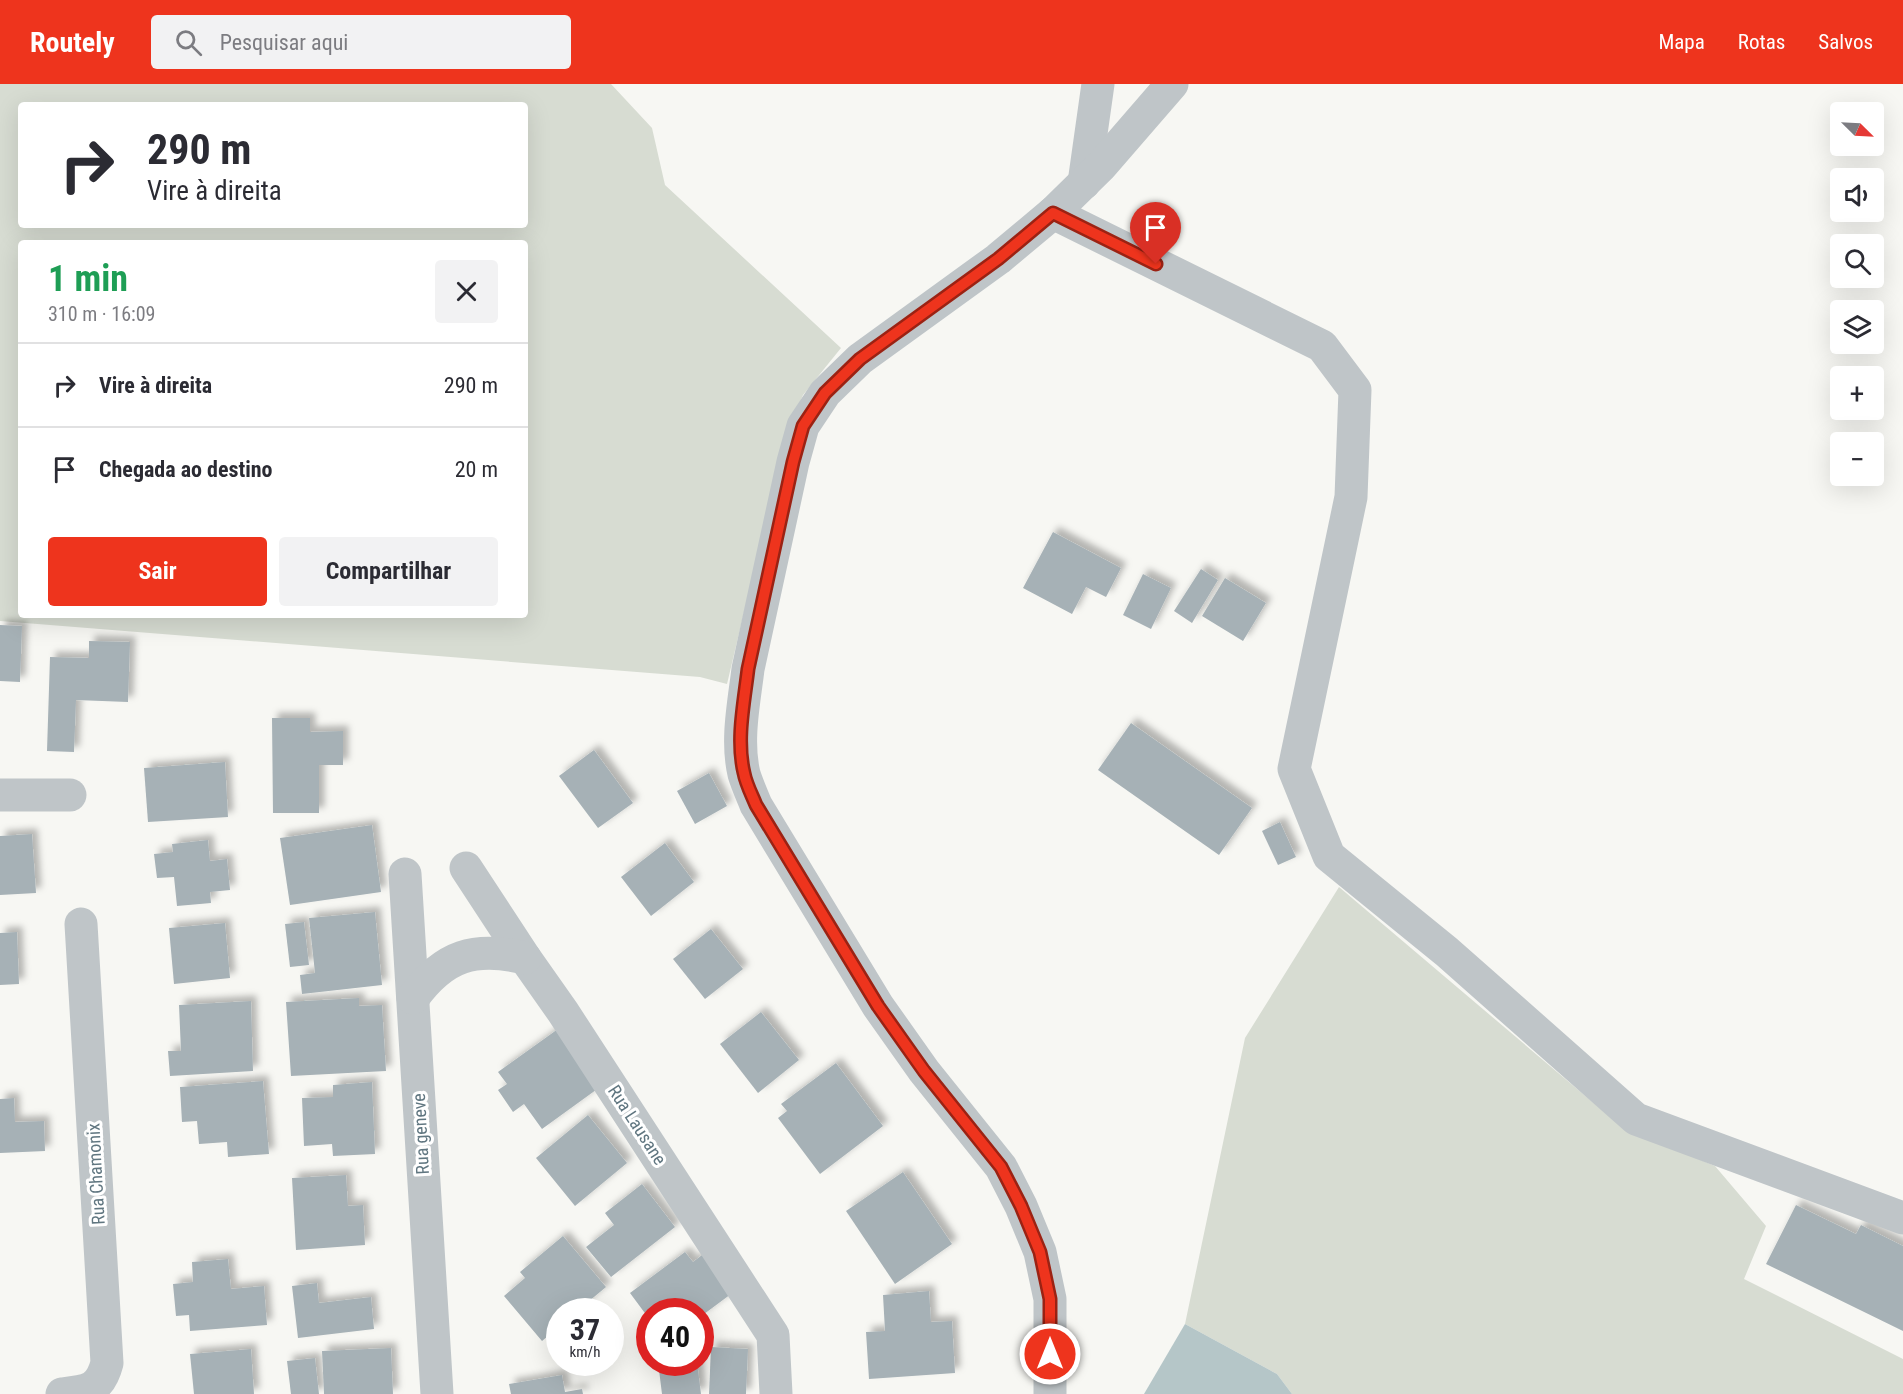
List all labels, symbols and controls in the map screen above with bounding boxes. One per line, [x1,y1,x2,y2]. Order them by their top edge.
search box [151,15,571,69]
text: Routely [30,26,115,59]
icon: search [172,26,205,59]
text: Pesquisar aqui [220,30,348,55]
text: Mapa [1658,30,1705,54]
text: Rotas [1738,30,1785,54]
text: Salvos [1818,30,1873,54]
north arrow [1830,102,1884,156]
map controls [1830,102,1884,486]
text: 290 m [147,125,252,174]
icon: right [48,126,126,204]
button: sound [1830,168,1884,222]
text: Vire à direita [147,175,282,207]
pin [1130,202,1181,264]
icon: arrive [1139,211,1172,244]
button: search [1830,234,1884,288]
text: 1 min [48,258,128,300]
button: close [435,260,498,323]
button: layers [1830,300,1884,354]
text: 310 m · 16:09 [48,302,155,326]
button: + [1830,366,1884,420]
icon: right [48,369,81,402]
text: Vire à direita [99,373,212,398]
text: 290 m [444,373,498,398]
button: − [1830,432,1884,486]
icon: arrive [48,453,81,486]
text: Chegada ao destino [99,457,273,482]
text: 20 m [455,457,498,482]
button: Sair [48,537,267,606]
button: Compartilhar [279,537,498,606]
street label: Rua Lausane [604,1081,671,1169]
street label: Rua geneve [408,1093,433,1175]
street label: Rua Chamonix [82,1123,109,1225]
speed limit sign: 40 [636,1298,714,1376]
text: 37 [570,1312,600,1347]
position arrow [1018,1322,1082,1386]
text: km/h [570,1343,600,1361]

